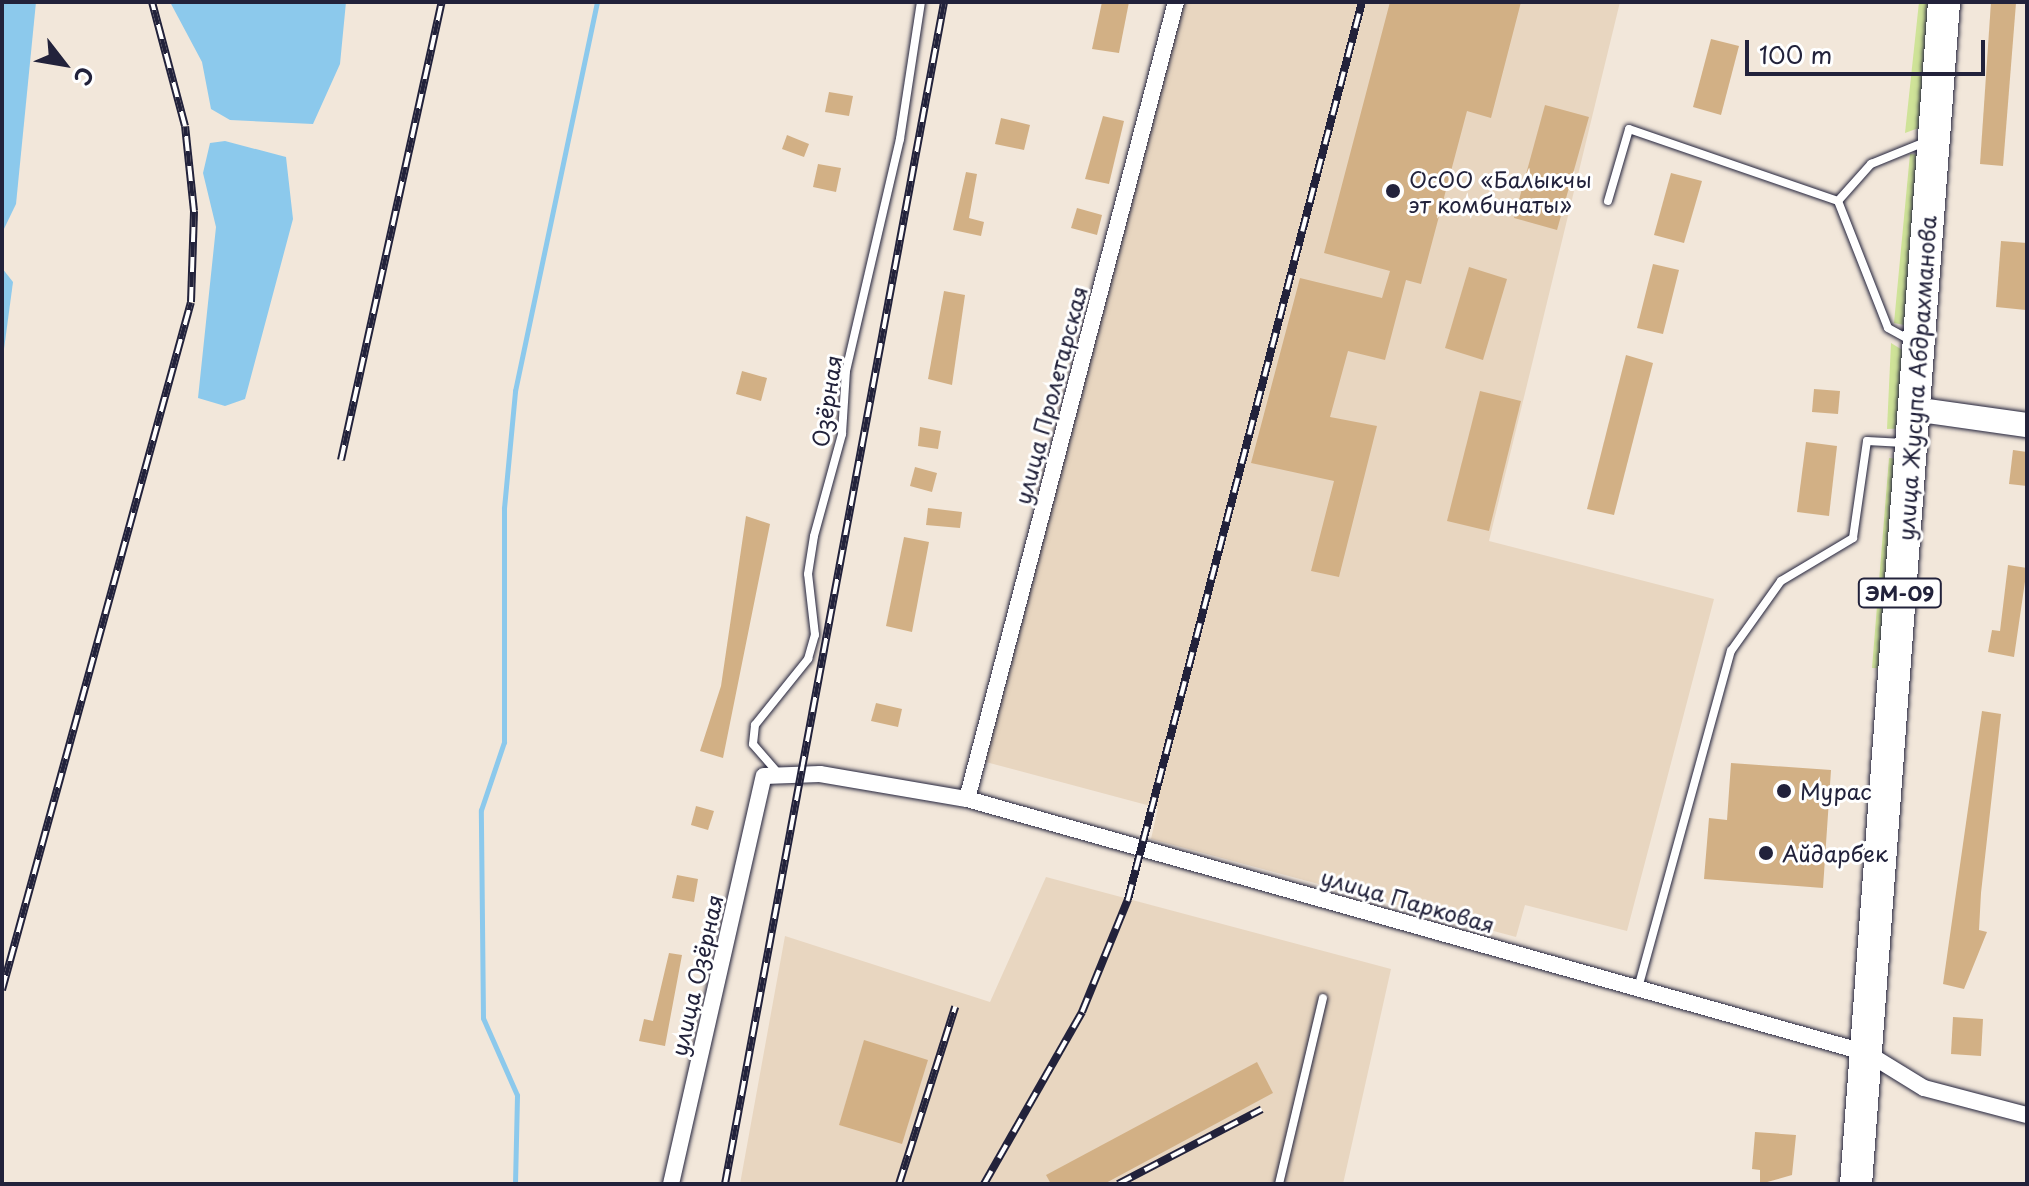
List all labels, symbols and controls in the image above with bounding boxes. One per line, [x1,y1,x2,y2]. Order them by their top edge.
north arrow [24,24,104,104]
scale bar [1749,24,1989,74]
text: 100 m [1759,36,1832,72]
text: С [67,61,103,92]
place label: ОсОО «Балыкчы эт комбинаты» [1409,165,1593,216]
marker: ОсОО «Балыкчы эт комбинаты» [1384,182,1402,200]
street label: улица Жусупа Абдрахманова [1891,214,1941,542]
street label: улица Пролетарская [1008,283,1092,507]
street label: Озёрная [806,353,846,449]
road number: ЭМ-09 [1856,577,1944,609]
place label: Мурас [1800,778,1872,804]
marker: Мурас [1775,782,1793,800]
place label: Айдарбек [1782,840,1888,866]
marker: Айдарбек [1757,844,1775,862]
street label: улица Парковая [1318,863,1498,937]
street label: улица Озёрная [665,891,727,1059]

